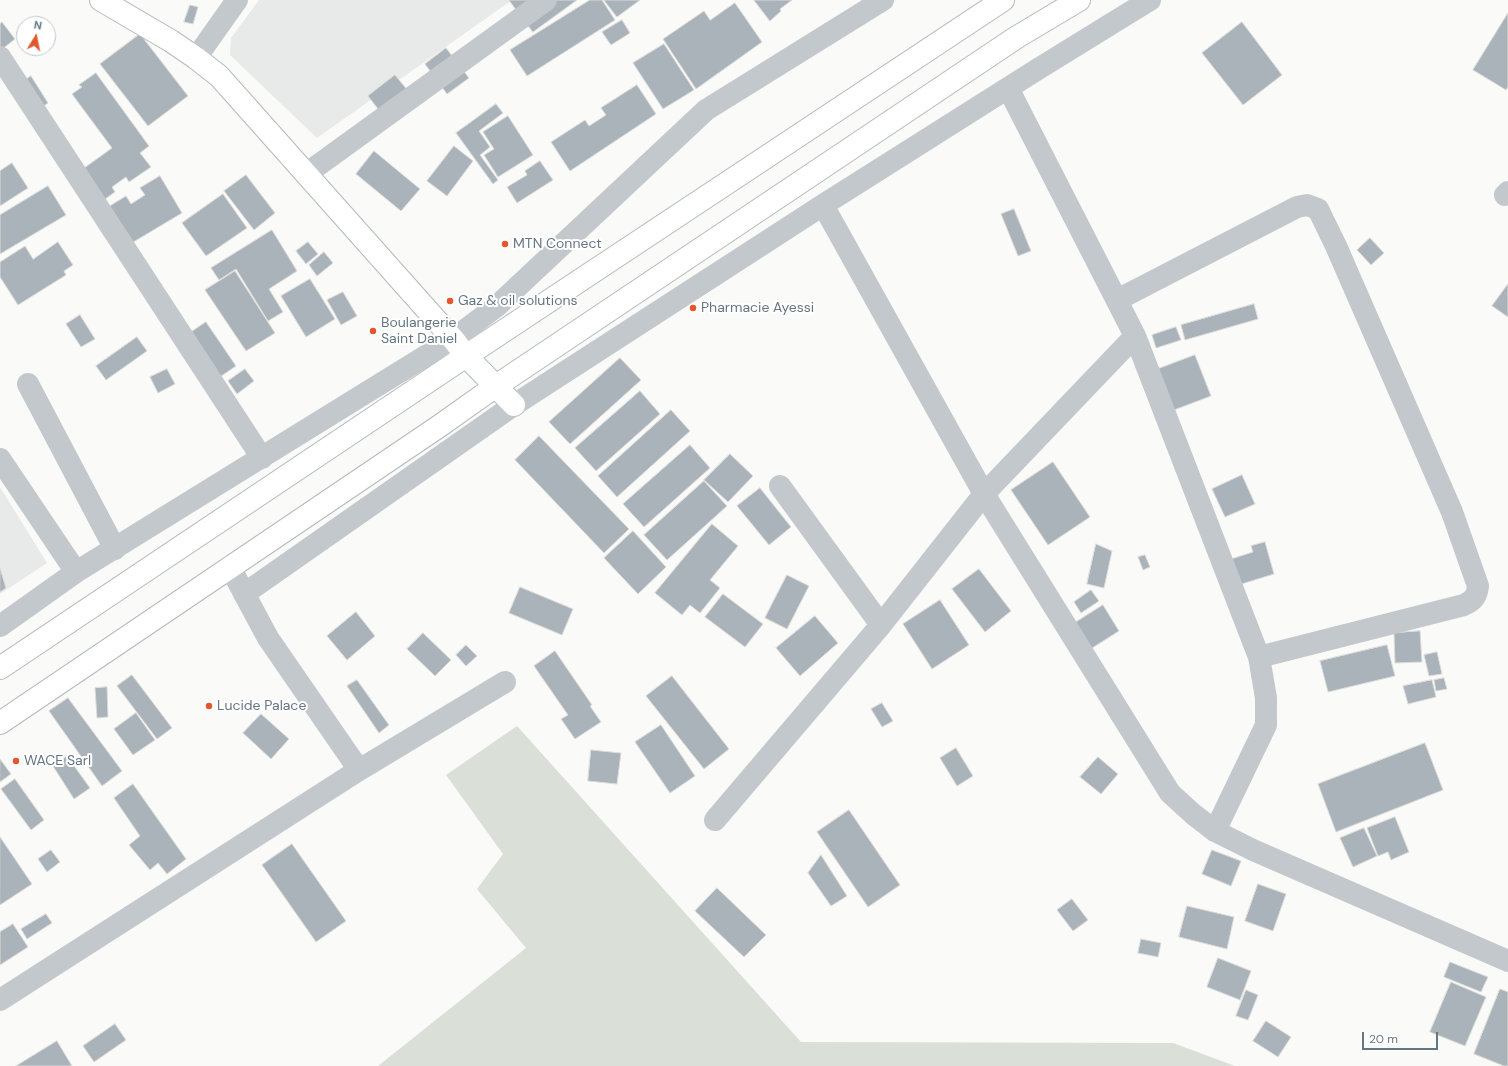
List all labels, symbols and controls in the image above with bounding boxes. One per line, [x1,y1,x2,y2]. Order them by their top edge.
north arrow [16,16,56,56]
text: N [33,18,43,33]
place label: MTN Connect [513,236,602,252]
marker: MTN Connect [500,239,510,249]
place label: Gaz & oil solutions [458,293,578,309]
marker: Gaz & oil solutions [445,296,455,306]
place label: Pharmacie Ayessi [701,300,814,316]
marker: Pharmacie Ayessi [688,303,698,313]
place label: Boulangerie Saint Daniel [381,315,457,348]
marker: Boulangerie Saint Daniel [368,326,378,336]
place label: Lucide Palace [217,698,306,714]
marker: Lucide Palace [204,701,214,711]
place label: WACE Sarl [24,753,91,769]
marker: WACE Sarl [11,756,21,766]
scale bar [1364,1024,1440,1050]
text: 20 m [1369,1031,1398,1047]

